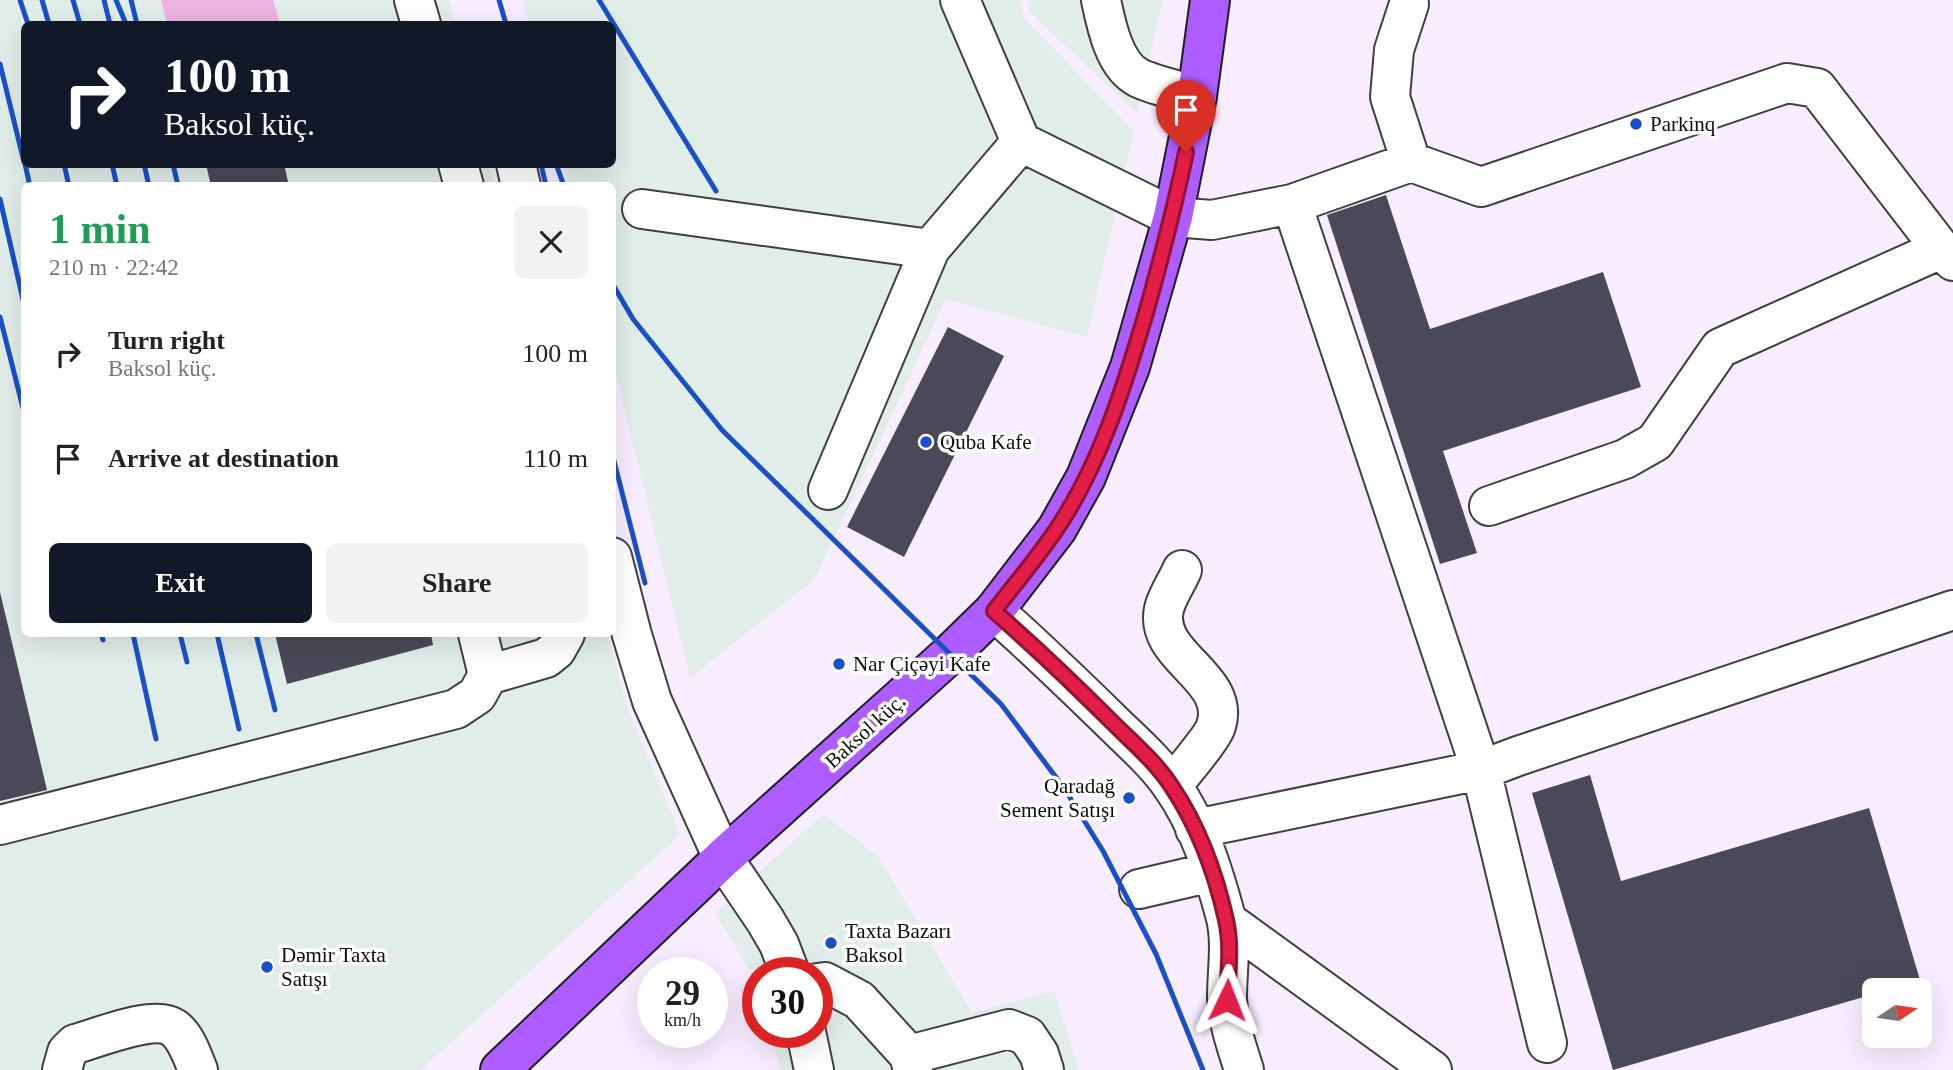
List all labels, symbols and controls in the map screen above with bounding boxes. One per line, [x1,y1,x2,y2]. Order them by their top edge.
text: 100 m [164,48,291,103]
icon: right [49,49,140,140]
pin [1156,80,1216,152]
icon: arrive [1167,91,1205,129]
text: Baksol küç. [164,106,315,142]
place label: Parkinq [1650,112,1716,136]
marker: Parkinq [1628,116,1644,132]
button: close [514,205,588,279]
text: 1 min [49,206,151,252]
text: 210 m · 22:42 [49,255,179,280]
text: Turn right [108,326,225,355]
icon: right [49,335,87,373]
text: 100 m [522,339,588,368]
text: Baksol küç. [108,356,217,381]
place label: Quba Kafe [940,430,1032,454]
marker: Quba Kafe [918,434,934,450]
icon: arrive [49,440,87,478]
text: Arrive at destination [108,444,339,473]
text: 110 m [523,444,588,473]
button: Exit [49,543,312,623]
button: Share [326,543,588,623]
place label: Nar Çiçəyi Kafe [853,652,991,676]
marker: Nar Çiçəyi Kafe [831,656,847,672]
street label: Baksol küç. [820,689,910,773]
place label: Qaradağ Sement Satışı [1000,774,1115,822]
marker: Qaradağ Sement Satışı [1121,790,1137,806]
place label: Taxta Bazarı Baksol [845,919,952,967]
marker: Taxta Bazarı Baksol [823,935,839,951]
place label: Dəmir Taxta Satışı [281,943,387,991]
speed limit sign: 30 [742,957,833,1048]
marker: Dəmir Taxta Satışı [259,959,275,975]
position arrow [1190,963,1264,1037]
text: 29 [665,974,700,1013]
north arrow [1862,978,1932,1048]
map controls [1862,978,1932,1048]
text: km/h [664,1010,701,1030]

